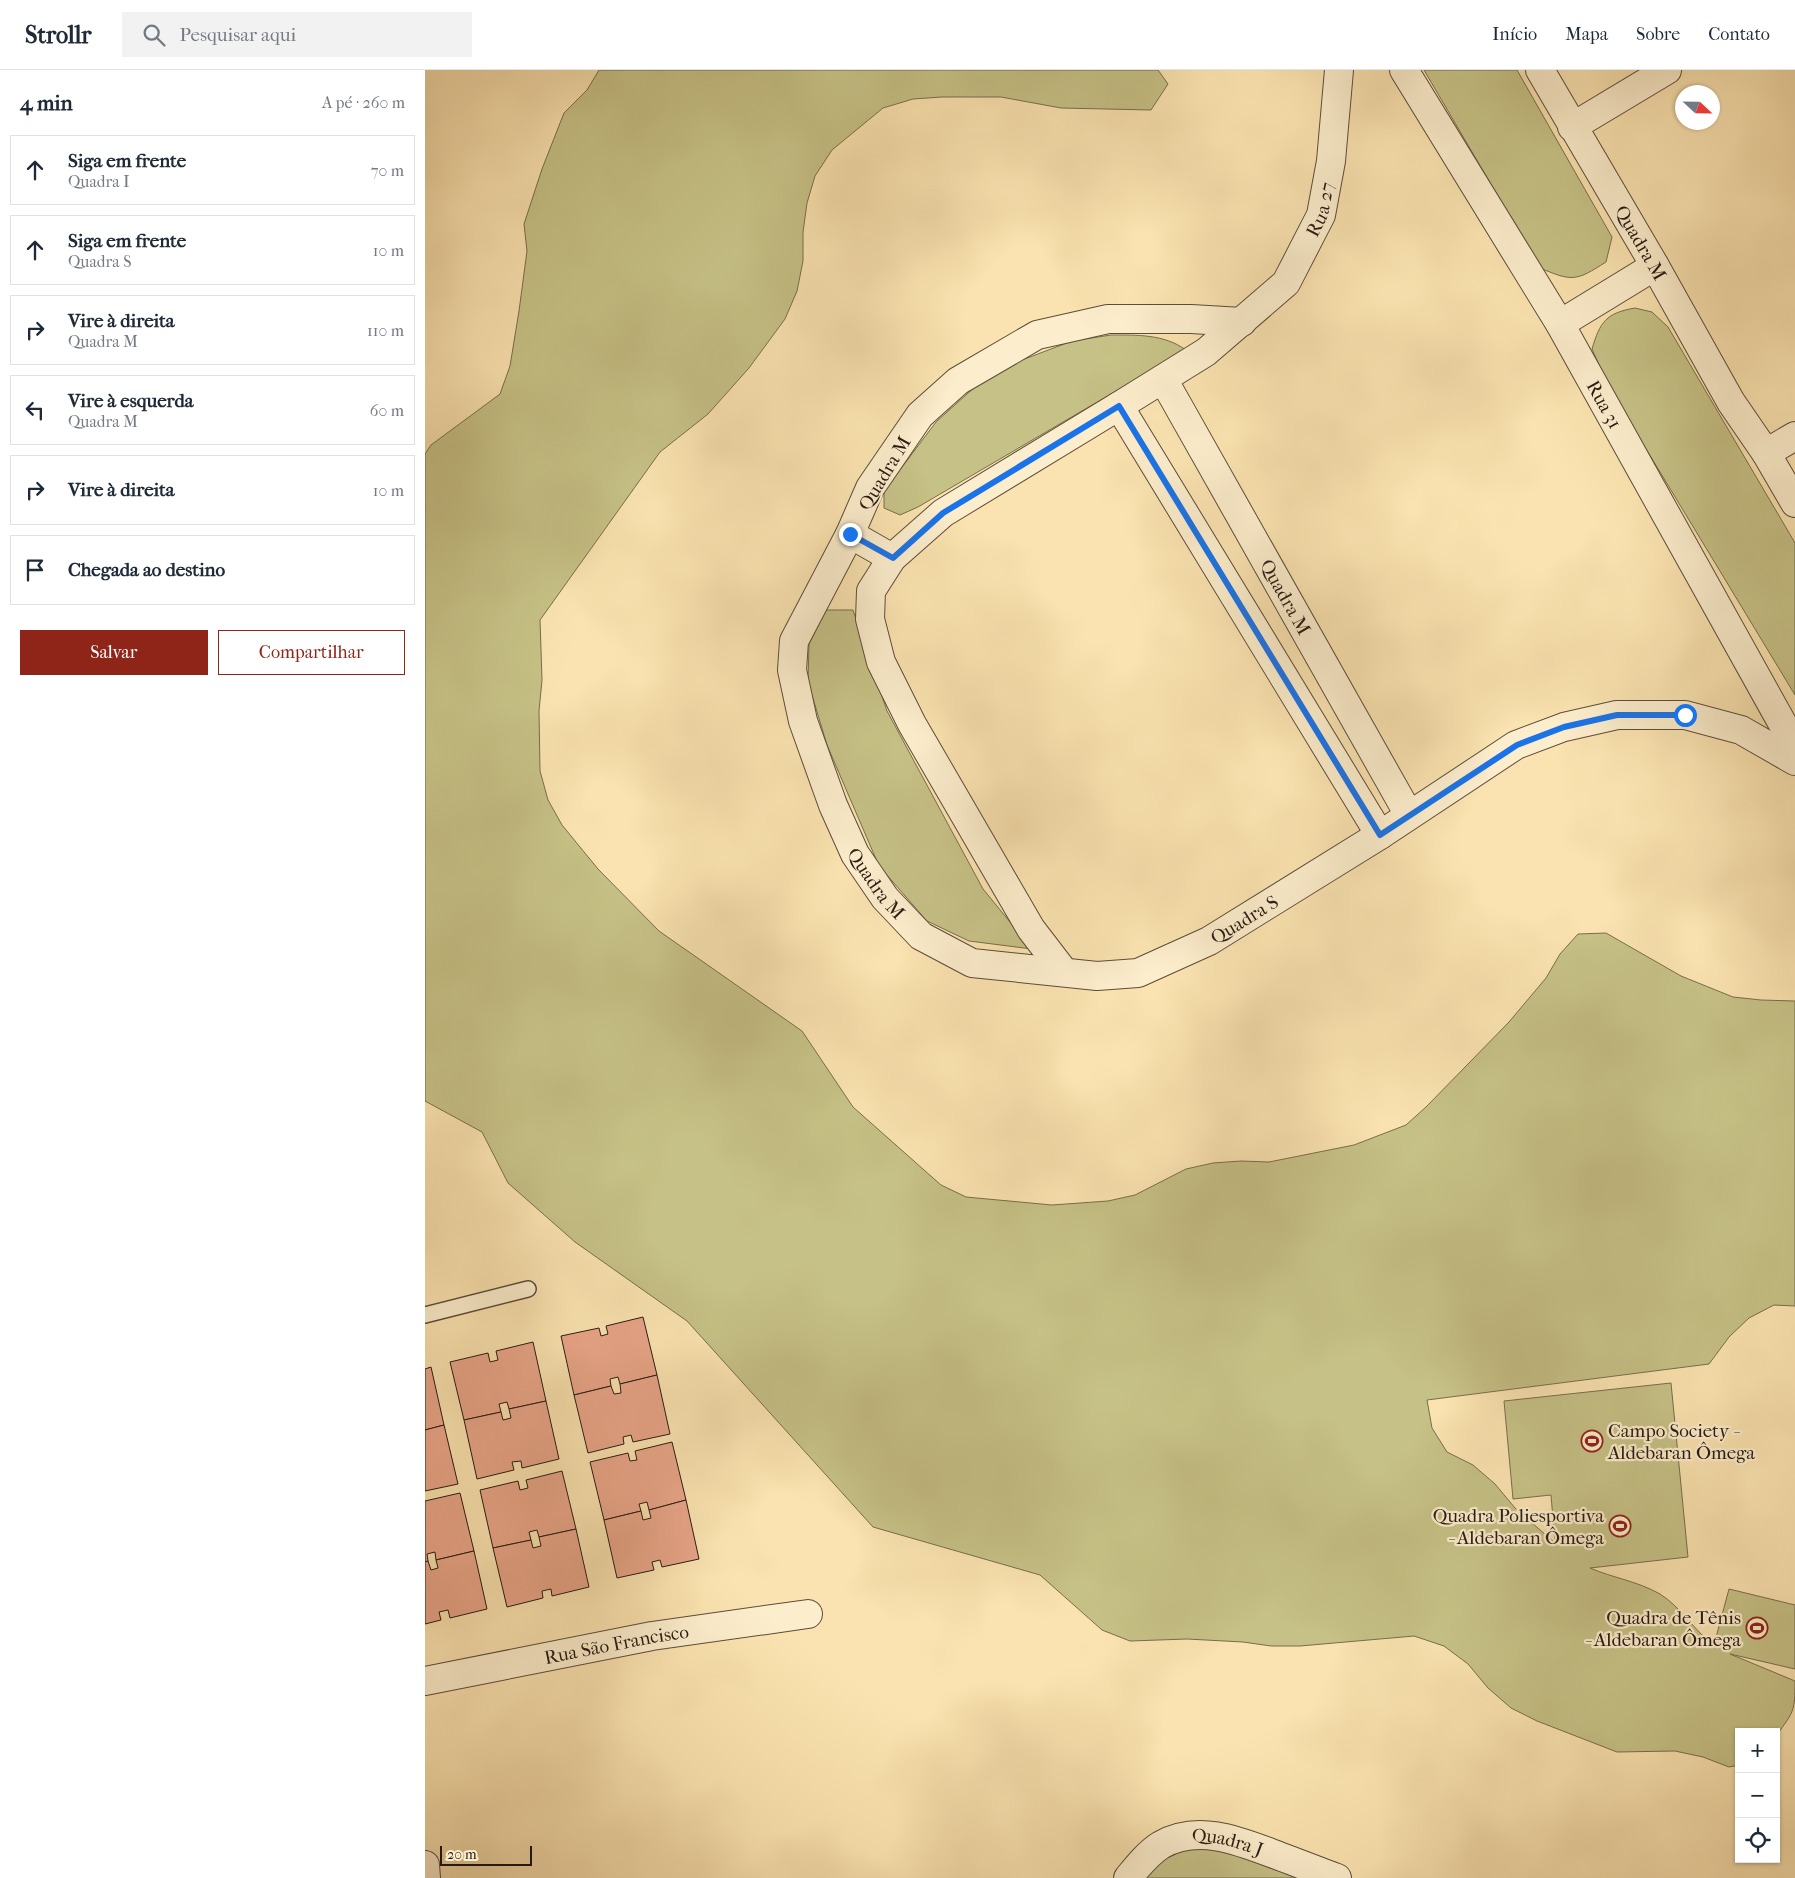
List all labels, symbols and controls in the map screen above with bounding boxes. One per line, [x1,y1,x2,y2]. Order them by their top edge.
search box [122,12,472,57]
text: Strollr [25,21,92,49]
icon: search [140,21,168,49]
text: Pesquisar aqui [180,24,296,46]
text: Início [1492,24,1537,45]
text: Mapa [1565,24,1608,45]
text: Sobre [1636,24,1680,45]
text: Contato [1708,24,1770,45]
north arrow [1675,85,1720,130]
text: 4 min [20,91,73,115]
text: A pé · 260 m [322,93,405,112]
text: Siga em frente [68,150,186,172]
icon: ahead [21,156,49,184]
text: 70 m [371,161,404,180]
text: Quadra I [68,172,129,191]
street label: Rua 27 [1302,180,1339,241]
street label: Quadra M [1610,202,1671,284]
text: Siga em frente [68,230,186,252]
icon: ahead [21,236,49,264]
text: 10 m [373,241,404,260]
text: Quadra S [68,252,131,271]
text: Vire à direita [68,310,175,332]
icon: right [21,316,49,344]
text: 110 m [367,321,404,340]
text: Quadra M [68,332,138,351]
street label: Rua 31 [1582,377,1626,433]
text: Vire à esquerda [68,390,194,412]
icon: left [21,396,49,424]
text: 60 m [370,401,404,420]
text: Quadra M [68,412,138,431]
street label: Quadra M [854,432,916,515]
icon: right [21,476,49,504]
text: Vire à direita [68,479,175,501]
text: 10 m [373,481,404,500]
route end [839,523,862,546]
icon: arrive [21,556,49,584]
street label: Quadra M [1255,556,1315,639]
text: Chegada ao destino [68,559,225,581]
button: Salvar [20,630,208,675]
button: Compartilhar [218,630,405,675]
route start [1674,704,1697,727]
street label: Quadra M [842,844,909,924]
street label: Quadra S [1207,891,1283,949]
place label: Campo Society - Aldebaran Ômega [1607,1420,1755,1464]
sports icon: Campo Society - Aldebaran Ômega [1580,1429,1604,1453]
place label: Quadra Poliesportiva - Aldebaran Ômega [1433,1505,1604,1549]
sports icon: Quadra Poliesportiva - Aldebaran Ômega [1608,1514,1632,1538]
place label: Quadra de Tênis - Aldebaran Ômega [1585,1607,1741,1651]
sports icon: Quadra de Tênis - Aldebaran Ômega [1745,1616,1769,1640]
street label: Rua São Francisco [542,1621,691,1669]
map controls [1735,1728,1780,1863]
button: + [1735,1728,1780,1773]
button: − [1735,1773,1780,1818]
button: locate [1735,1818,1780,1863]
street label: Quadra J [1192,1825,1266,1861]
scale bar [440,1843,533,1866]
text: 20 m [447,1846,477,1863]

